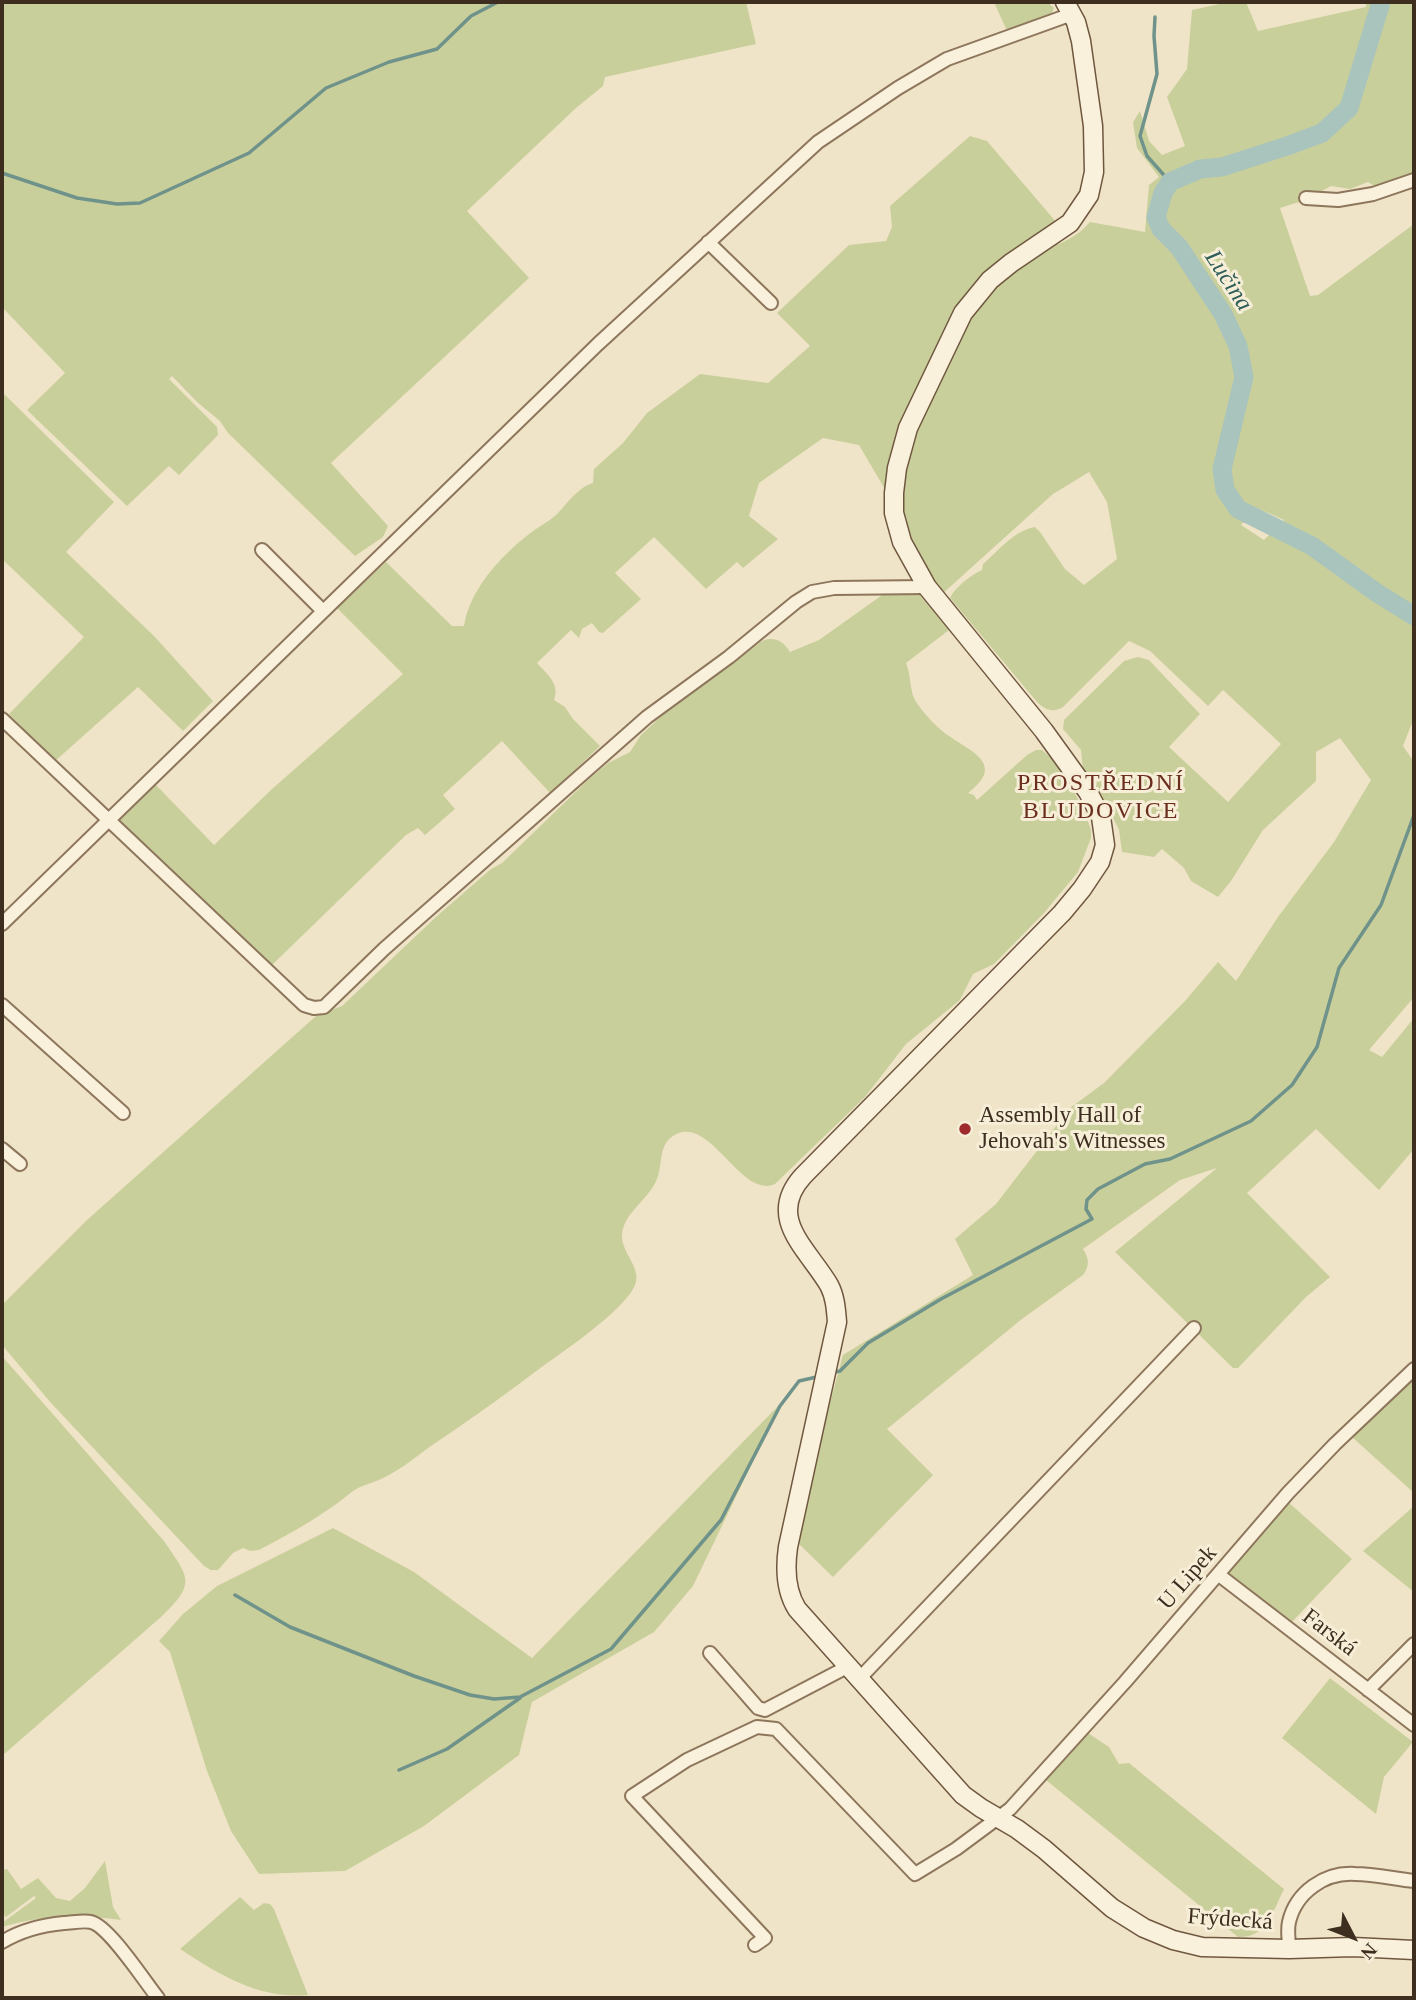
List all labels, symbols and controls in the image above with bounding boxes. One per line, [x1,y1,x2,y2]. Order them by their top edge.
water label: Lučina [1198,245,1258,317]
district label: PROSTŘEDNÍ BLUDOVICE [1018,770,1184,826]
place label: Assembly Hall of Jehovah's Witnesses [979,1102,1166,1156]
marker: Assembly Hall of Jehovah's Witnesses [957,1121,973,1137]
street label: U Lipek [1153,1540,1223,1616]
street label: Farská [1296,1603,1362,1663]
north arrow [1318,1902,1388,1972]
street label: Frýdecká [1186,1903,1274,1937]
text: N [1357,1939,1381,1964]

